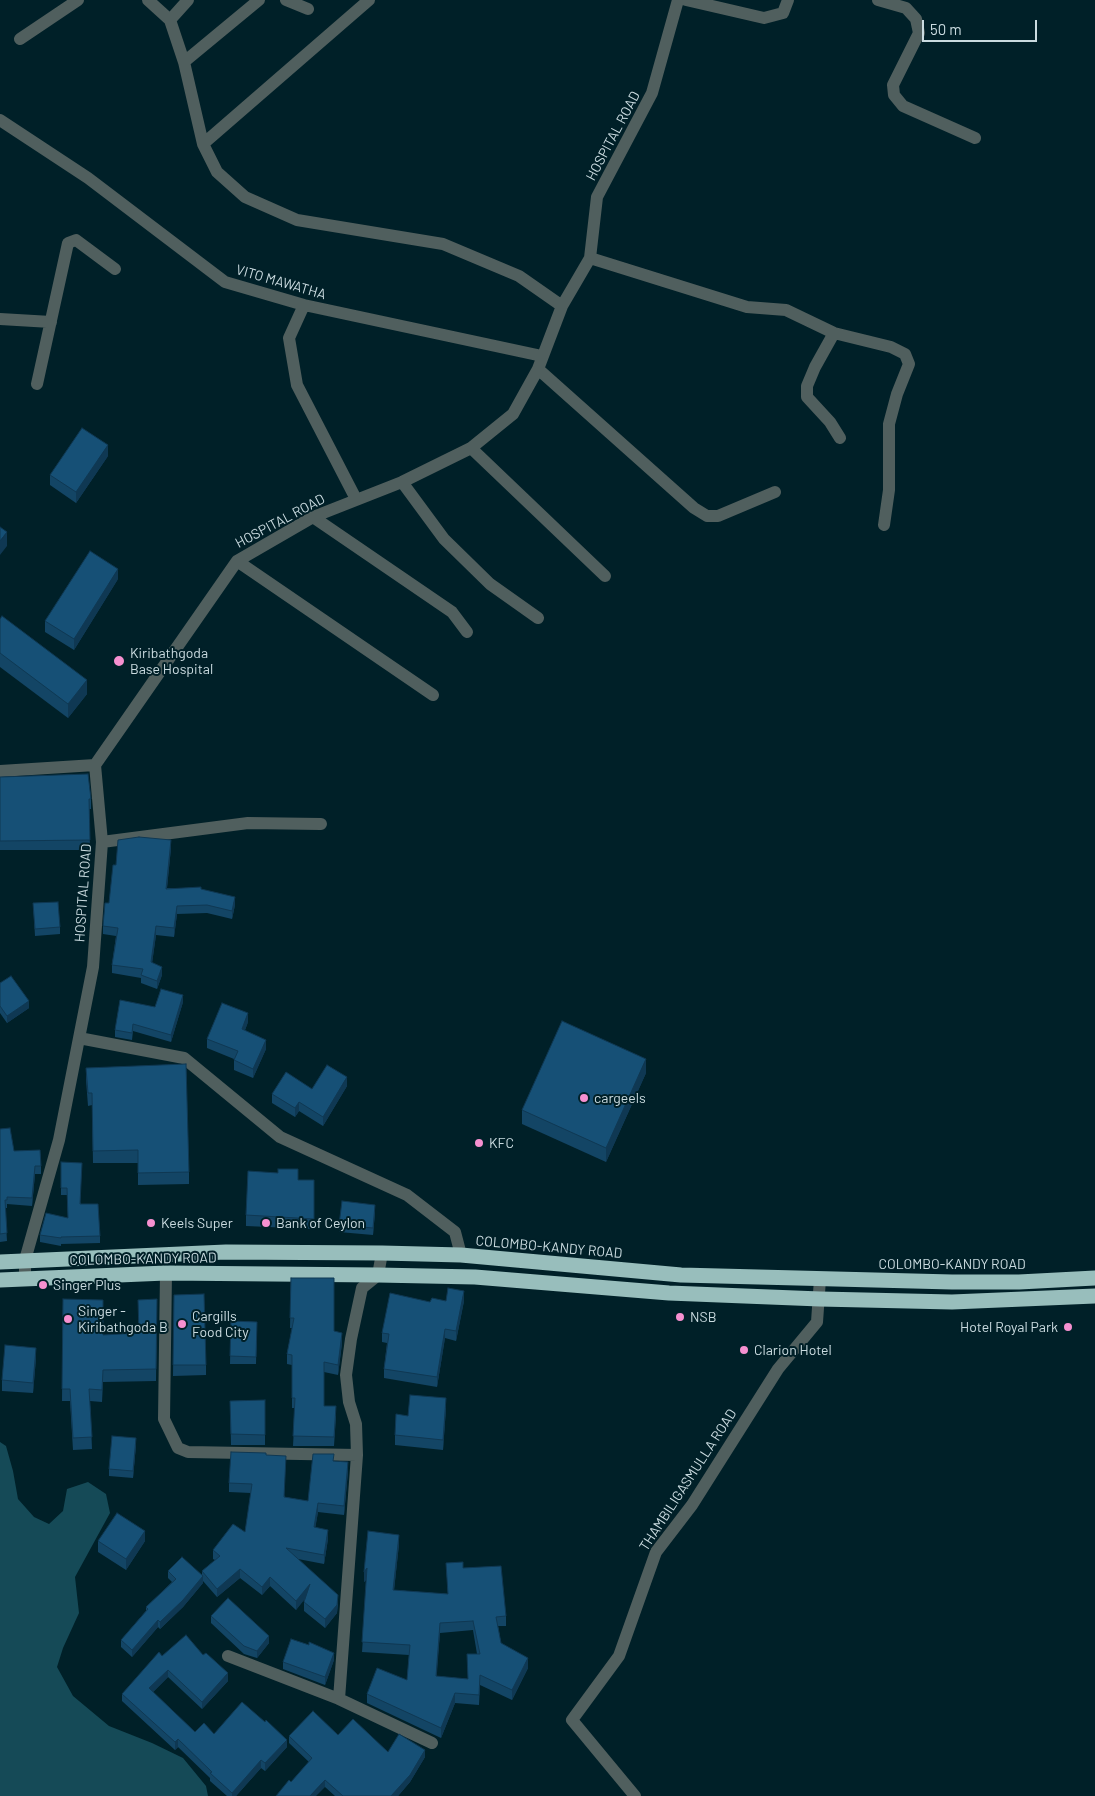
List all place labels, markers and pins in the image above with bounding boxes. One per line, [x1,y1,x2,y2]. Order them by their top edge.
place label: Kiribathgoda Base Hospital [130,645,213,678]
marker: Kiribathgoda Base Hospital [112,654,126,668]
place label: cargeels [594,1090,646,1106]
marker: cargeels [578,1092,590,1104]
place label: KFC [489,1135,514,1151]
marker: KFC [473,1137,485,1149]
place label: Keels Super [161,1215,233,1231]
place label: Bank of Ceylon [276,1215,365,1231]
marker: Keels Super [145,1217,157,1229]
marker: Bank of Ceylon [260,1217,272,1229]
place label: Singer Plus [53,1277,121,1293]
marker: Singer Plus [37,1279,49,1291]
place label: Singer - Kiribathgoda B [78,1303,168,1335]
place label: Cargills Food City [192,1308,249,1340]
place label: NSB [690,1309,716,1325]
marker: NSB [674,1311,686,1323]
marker: Singer - Kiribathgoda B [62,1313,74,1325]
marker: Cargills Food City [176,1318,188,1330]
place label: Hotel Royal Park [960,1319,1058,1335]
marker: Hotel Royal Park [1062,1321,1074,1333]
place label: Clarion Hotel [754,1342,832,1358]
marker: Clarion Hotel [738,1344,750,1356]

